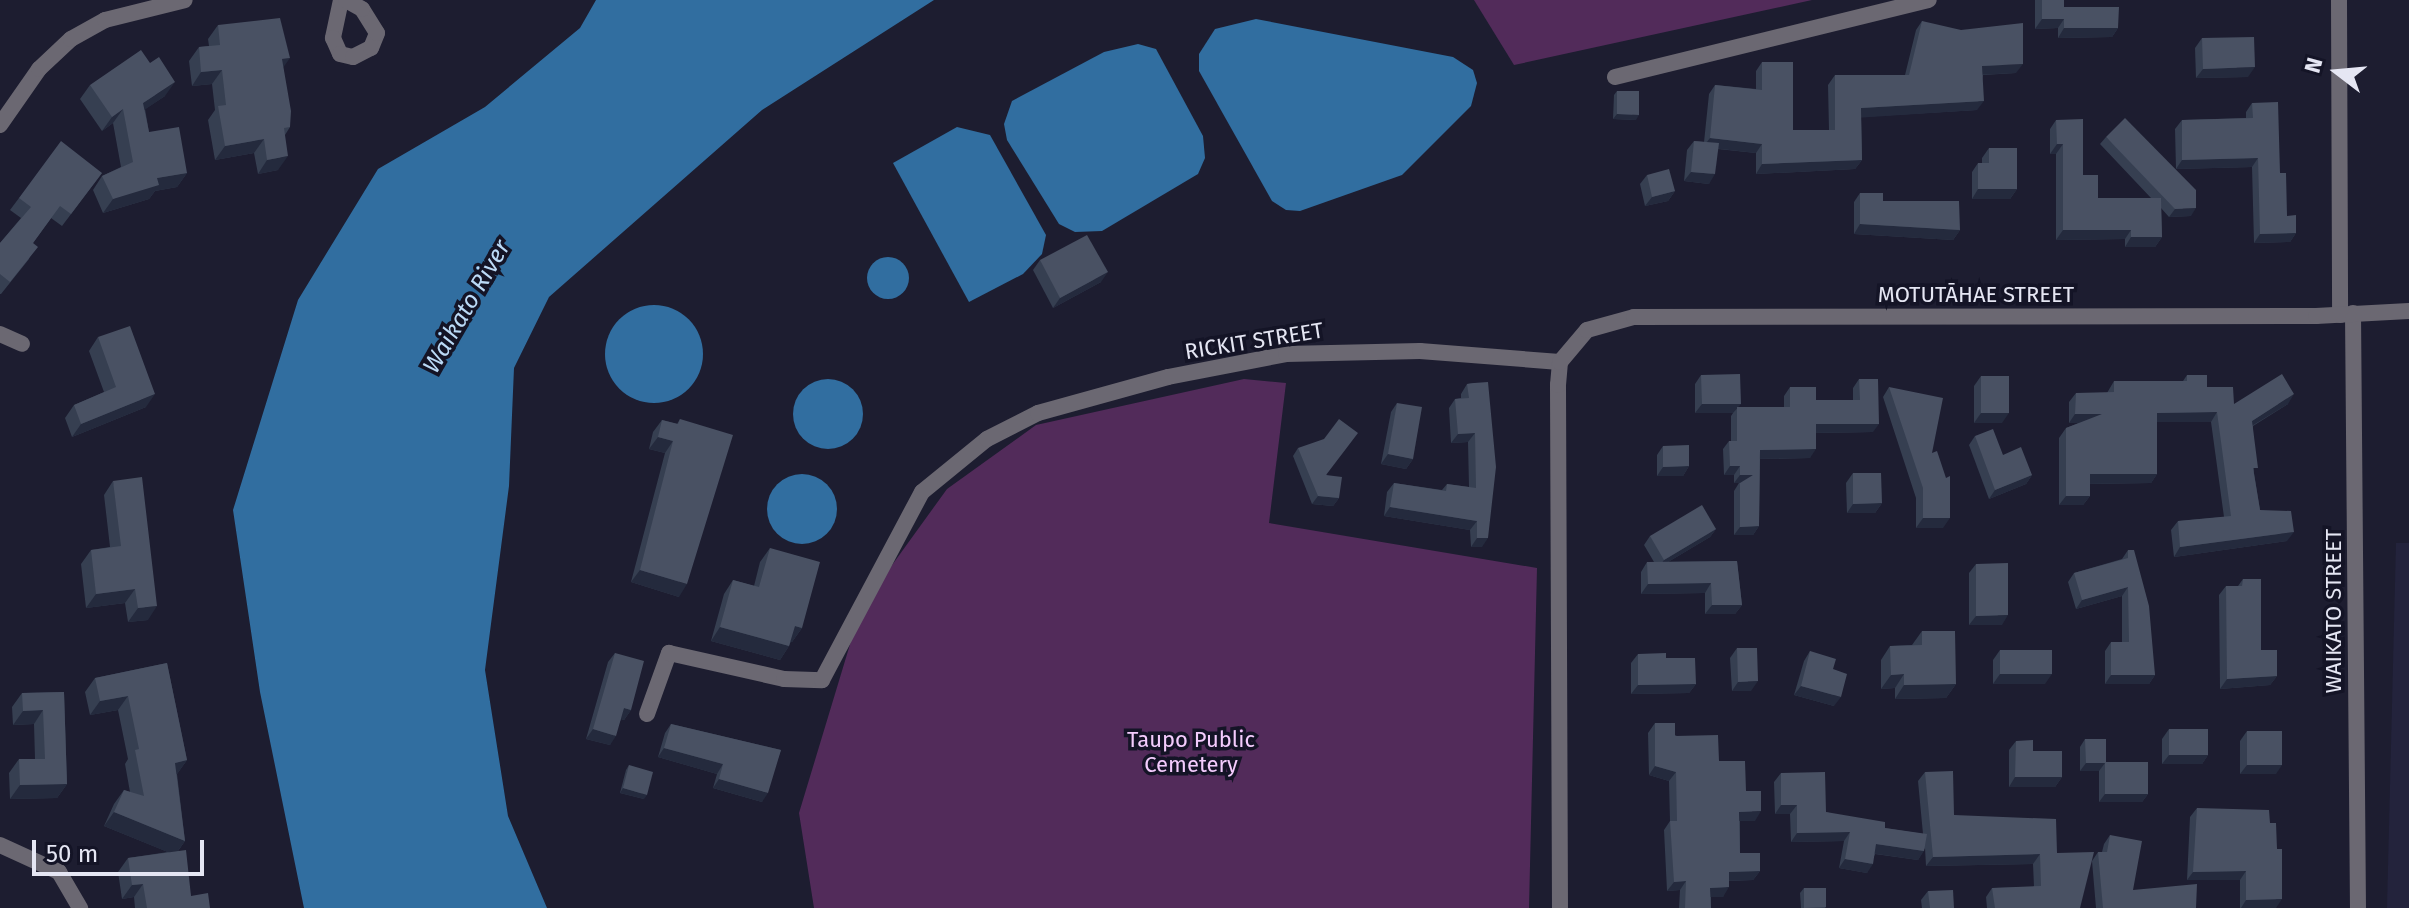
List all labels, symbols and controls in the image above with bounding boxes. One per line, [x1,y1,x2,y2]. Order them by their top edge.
north arrow [2297,32,2377,112]
text: N [2298,55,2328,76]
water label: Waikato River [417,235,517,379]
street label: MOTUTĀHAE STREET [1878,282,2074,308]
street label: RICKIT STREET [1183,317,1325,365]
street label: WAIKATO STREET [2321,529,2347,693]
park label: Taupo Public Cemetery [1127,726,1255,778]
scale bar [36,824,208,874]
text: 50 m [46,840,98,868]

